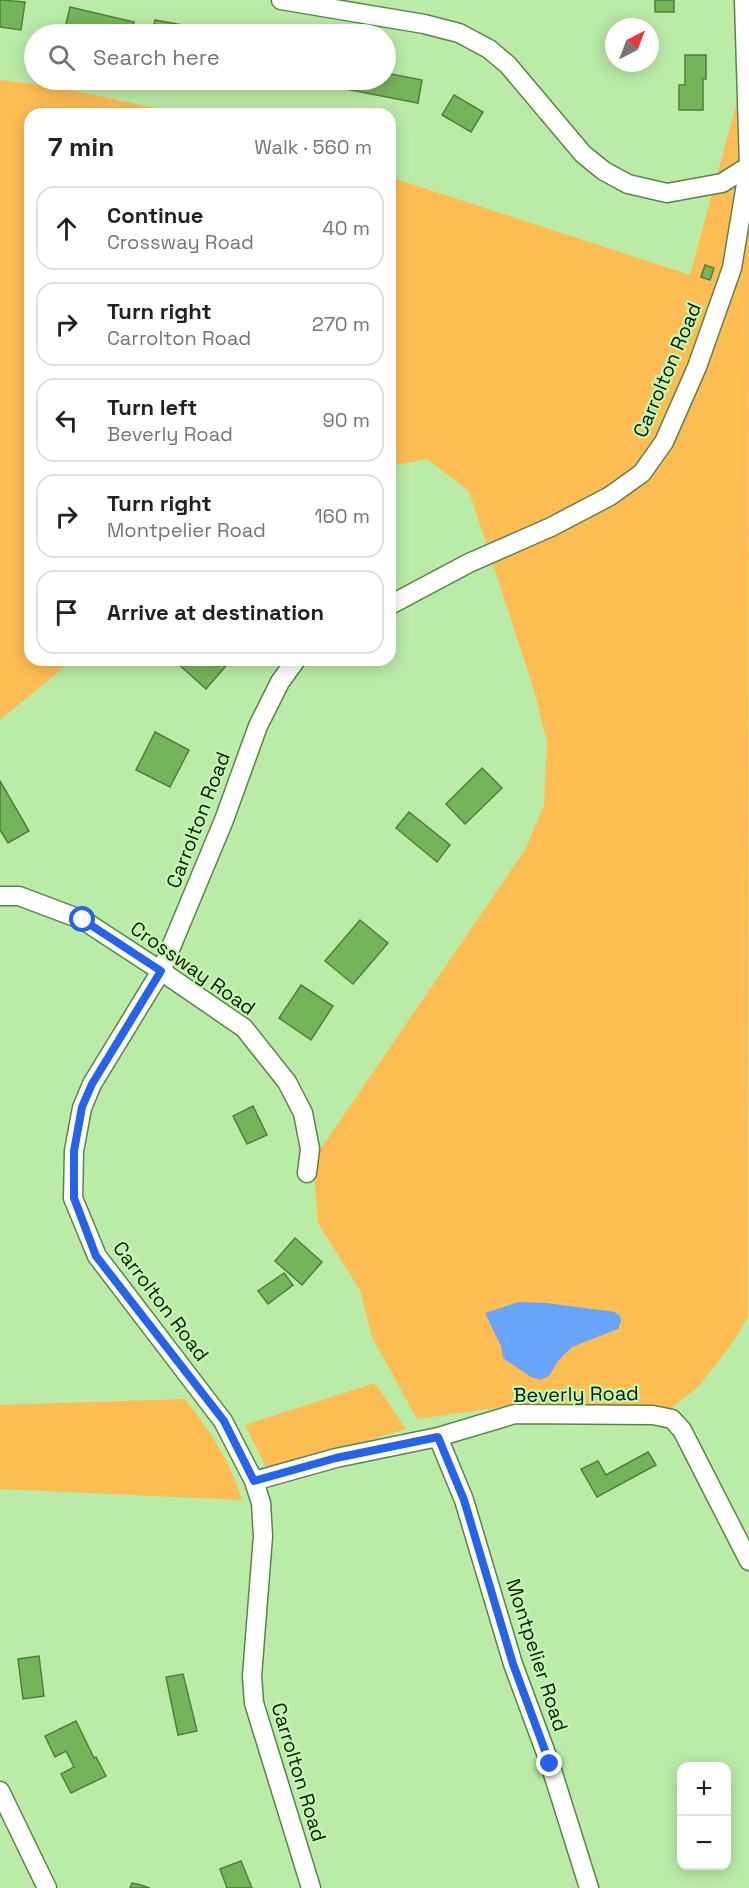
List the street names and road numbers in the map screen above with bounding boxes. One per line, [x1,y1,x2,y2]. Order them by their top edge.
street label: Carrolton Road [627,299,707,441]
street label: Carrolton Road [160,748,236,892]
street label: Crossway Road [125,915,261,1021]
street label: Carrolton Road [107,1236,215,1366]
street label: Beverly Road [513,1380,639,1408]
street label: Montpelier Road [500,1575,574,1735]
street label: Carrolton Road [266,1699,332,1845]

